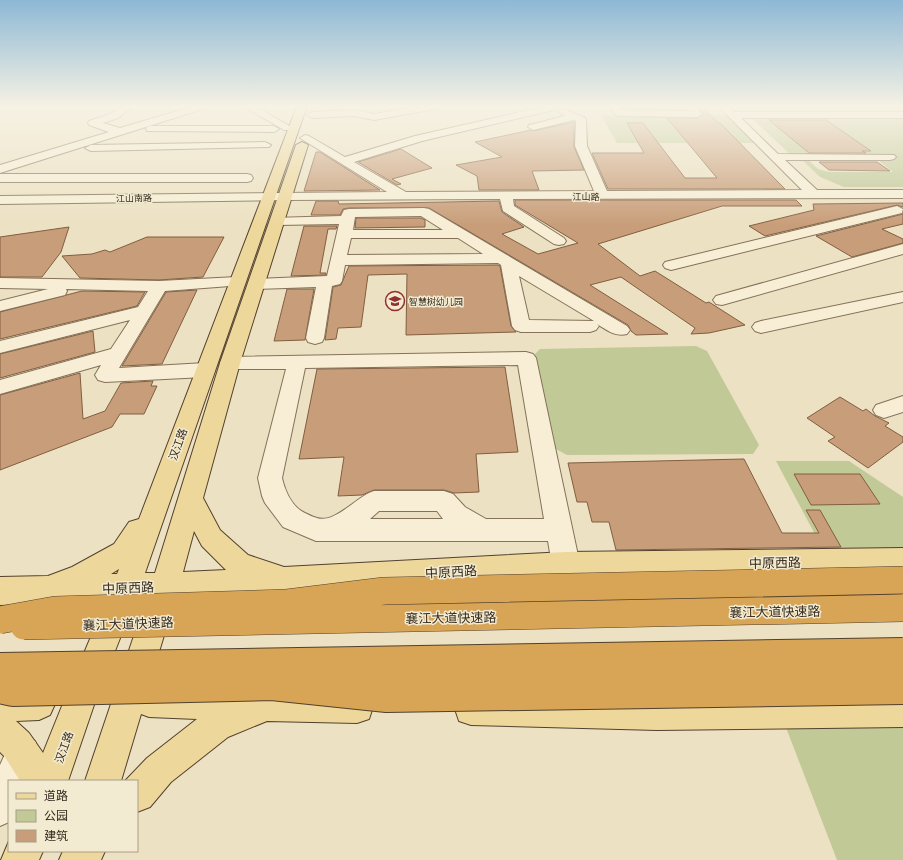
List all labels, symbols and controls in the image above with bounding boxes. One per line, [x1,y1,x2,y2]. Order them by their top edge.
street label: 江山路 [572,190,600,203]
street label: 江山南路 [116,191,152,205]
school or university icon: 智慧树幼儿园 [384,290,406,312]
place label: 智慧树幼儿园 [409,295,463,308]
street label: 汉江路 [164,426,190,462]
street label: 中原西路 [749,552,801,572]
street label: 中原西路 [425,560,477,582]
street label: 中原西路 [102,577,154,597]
street label: 襄江大道快速路 [729,601,821,621]
street label: 襄江大道快速路 [405,607,497,627]
street label: 襄江大道快速路 [82,612,174,634]
street label: 汉江路 [50,729,76,765]
legend [8,780,138,852]
text: 道路 [44,786,68,803]
text: 公园 [44,806,68,823]
text: 建筑 [44,826,68,843]

